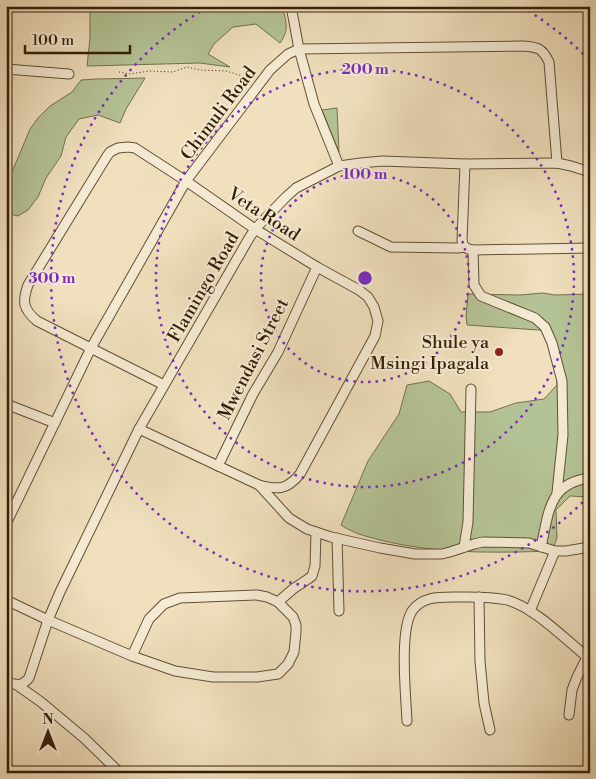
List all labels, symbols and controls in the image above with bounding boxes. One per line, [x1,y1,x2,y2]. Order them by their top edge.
scale bar [25,22,130,54]
text: 100 m [32,31,74,50]
text: 200 m [341,60,389,79]
street label: Chimuli Road [176,61,262,165]
text: 100 m [343,165,388,184]
street label: Veta Road [222,182,305,247]
street label: Flamingo Road [163,227,245,347]
text: 300 m [29,269,76,288]
centre of rings [356,269,374,287]
street label: Mwendasi Street [213,294,294,424]
place label: Shule ya Msingi Ipagala [370,331,490,375]
marker: Shule ya Msingi Ipagala [493,346,505,358]
north arrow [22,706,72,756]
text: N [42,711,54,729]

